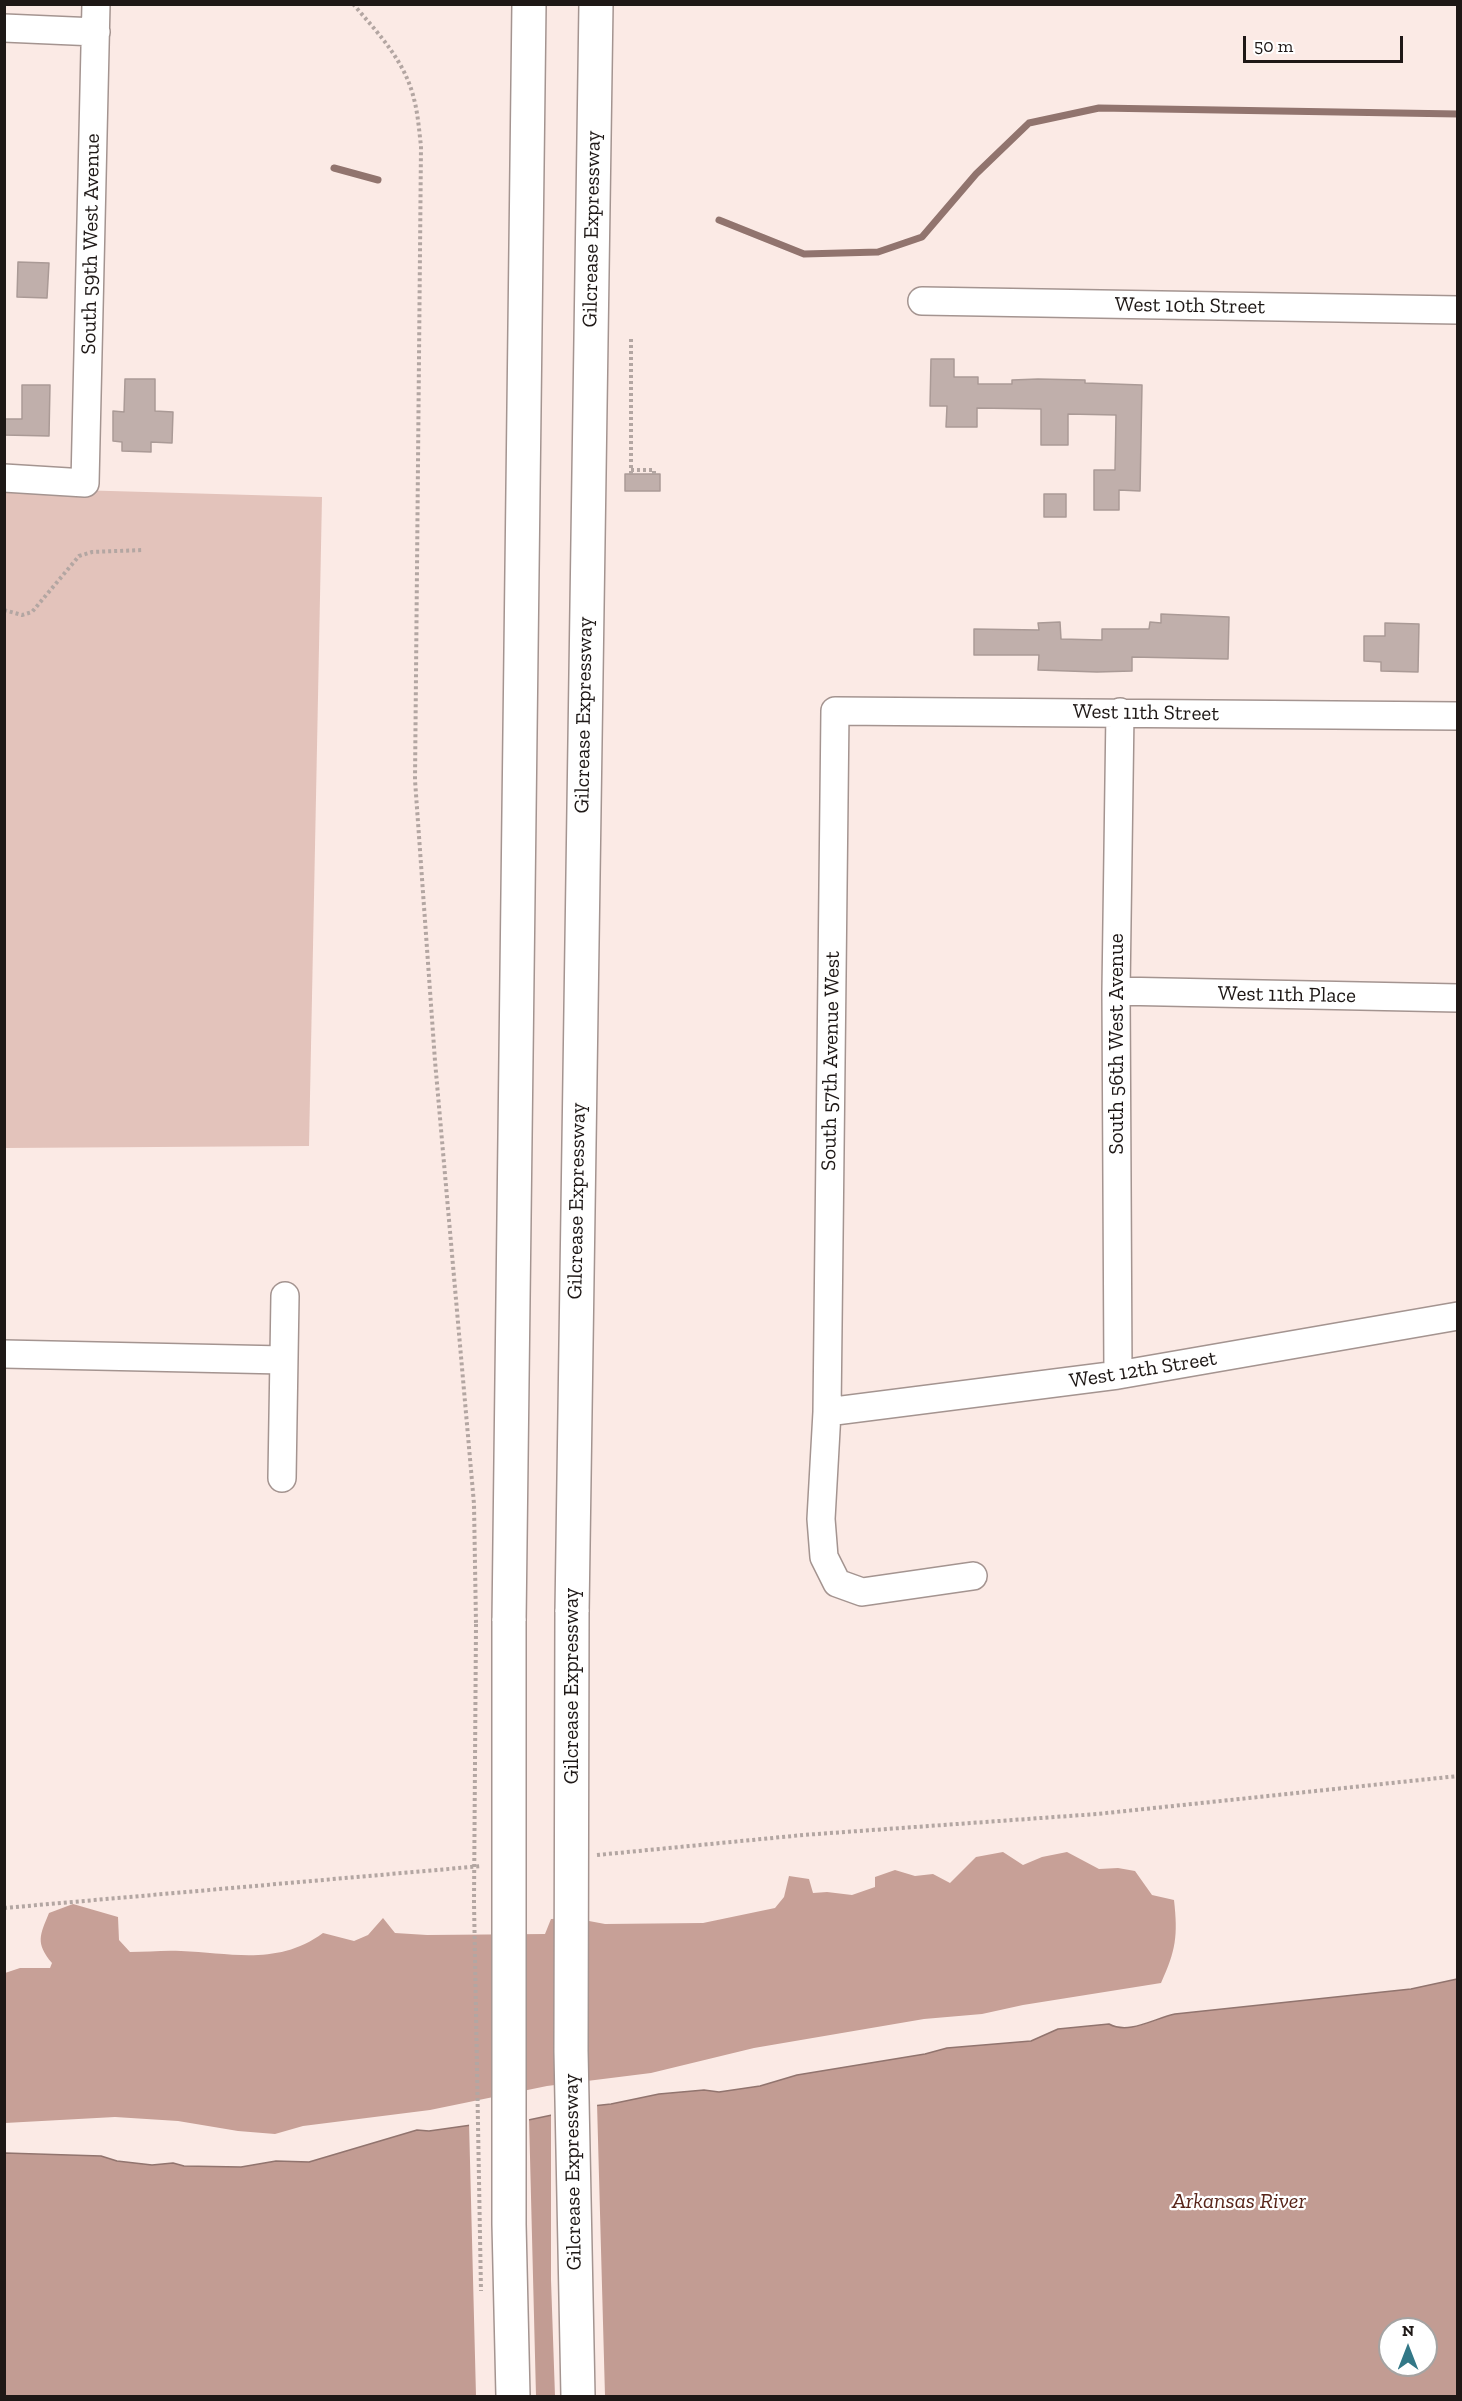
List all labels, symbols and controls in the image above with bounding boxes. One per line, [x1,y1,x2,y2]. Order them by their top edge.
scale bar [1246,24,1406,62]
text: 50 m [1254,35,1293,57]
street label: Gilcrease Expressway [578,130,606,328]
street label: South 59th West Avenue [76,133,106,355]
street label: West 10th Street [1115,292,1265,320]
street label: Gilcrease Expressway [570,616,598,814]
street label: West 11th Street [1073,699,1219,727]
street label: South 56th West Avenue [1104,933,1130,1155]
street label: South 57th Avenue West [816,951,846,1171]
street label: West 11th Place [1218,981,1356,1009]
street label: Gilcrease Expressway [563,1102,591,1300]
street label: West 12th Street [1068,1346,1218,1394]
street label: Gilcrease Expressway [559,1588,585,1784]
street label: Gilcrease Expressway [559,2073,587,2271]
water label: Arkansas River [1172,2189,1306,2215]
north arrow [1378,2317,1438,2377]
text: N [1402,2321,1414,2340]

